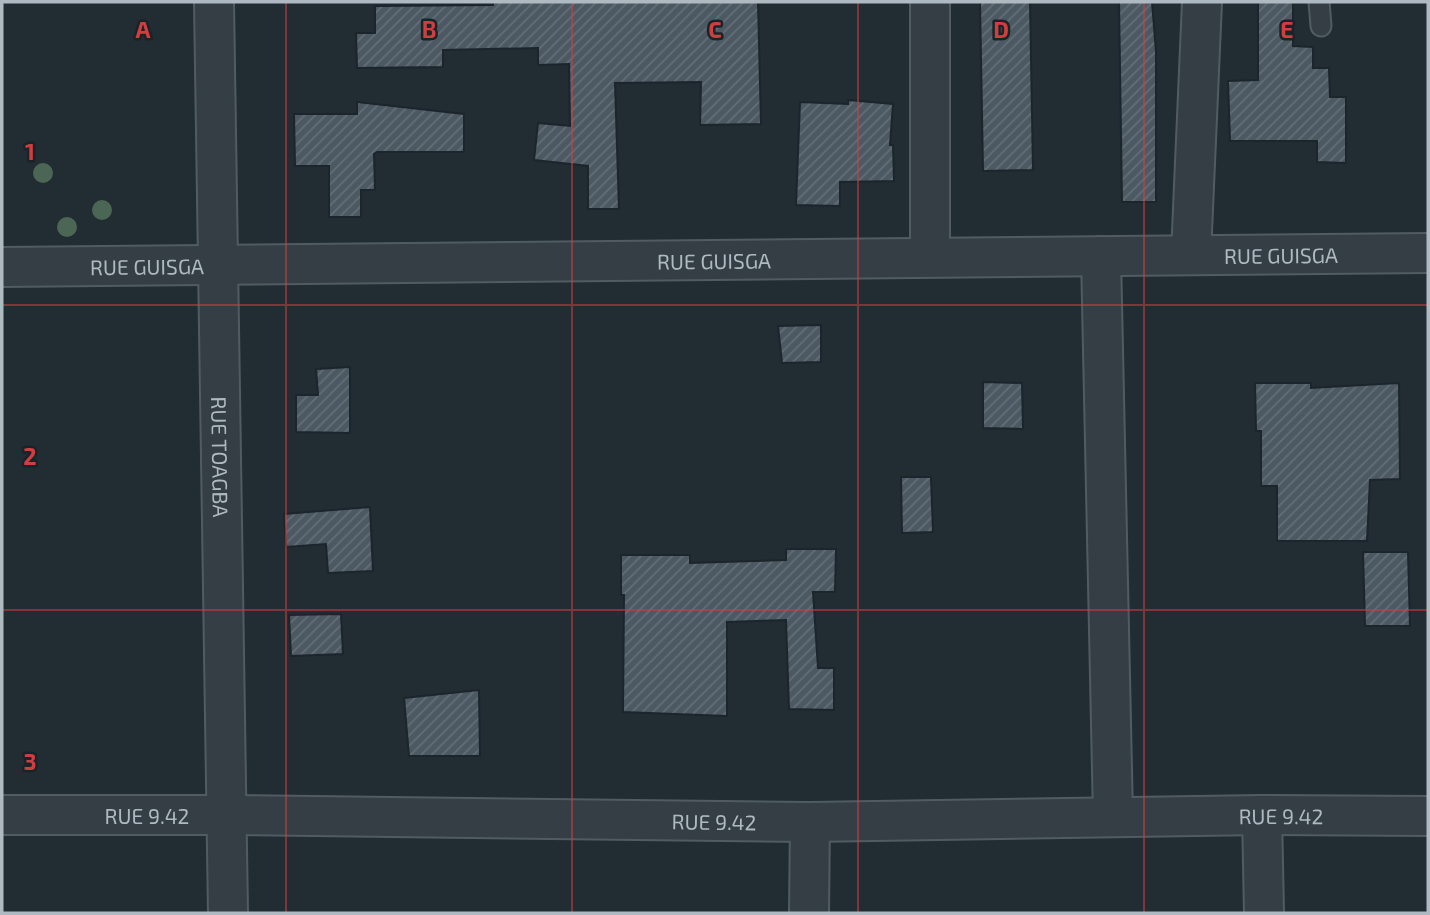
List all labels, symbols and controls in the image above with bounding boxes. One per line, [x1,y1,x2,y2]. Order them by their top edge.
text: A [135,15,151,43]
text: B [422,15,436,43]
text: C [708,15,722,43]
text: D [993,15,1009,43]
text: E [1280,15,1294,43]
text: 1 [25,137,35,165]
street label: RUE GUISGA [1224,241,1338,268]
street label: RUE GUISGA [657,247,771,273]
street label: RUE GUISGA [90,253,204,279]
street label: RUE TOAGBA [208,396,234,518]
text: 2 [23,442,37,470]
text: 3 [23,747,37,775]
street label: RUE 9.42 [1238,802,1323,828]
street label: RUE 9.42 [105,803,189,828]
street label: RUE 9.42 [671,808,757,834]

